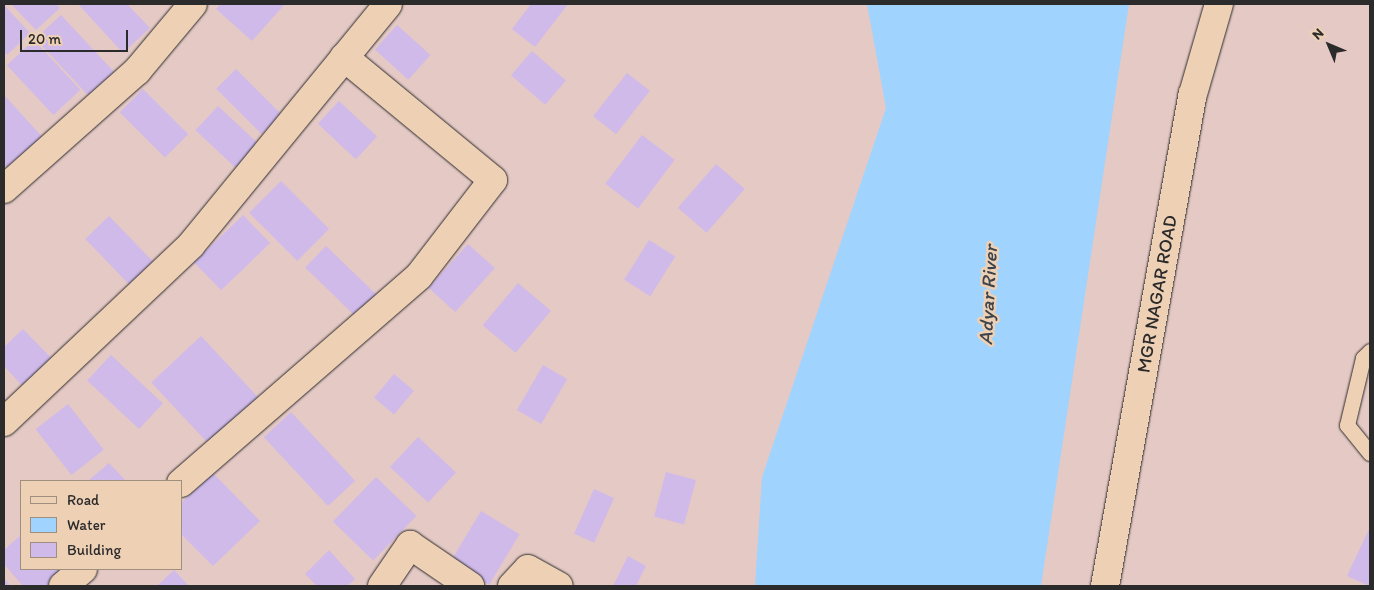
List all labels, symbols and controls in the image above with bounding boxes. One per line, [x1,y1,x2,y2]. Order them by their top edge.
scale bar [22,20,130,52]
north arrow [1304,20,1354,70]
text: N [1309,25,1327,43]
text: 20 m [28,30,61,48]
street label: MGR NAGAR ROAD [1132,213,1182,375]
water label: Adyar River [973,245,1003,345]
legend [20,480,182,570]
text: Road [67,491,99,509]
text: Water [67,516,105,534]
text: Building [67,541,121,559]

